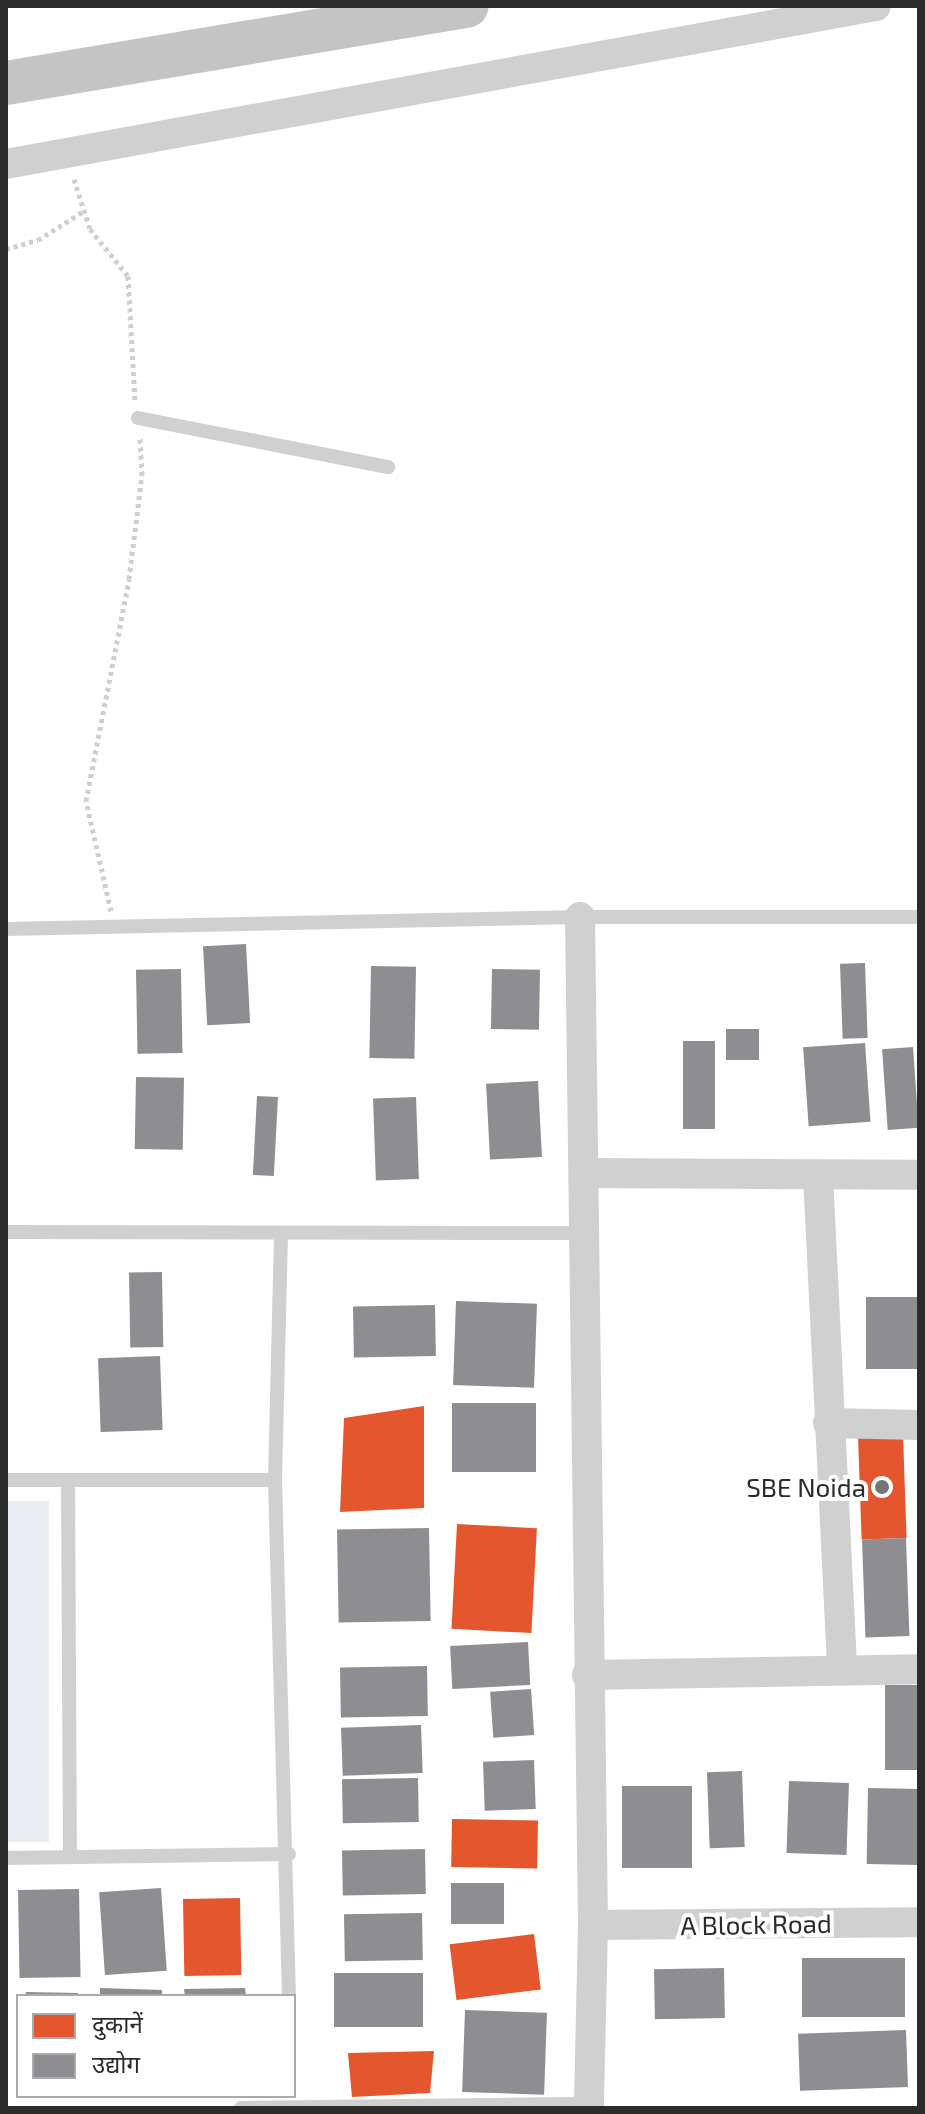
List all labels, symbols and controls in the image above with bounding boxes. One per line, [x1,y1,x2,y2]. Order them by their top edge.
place label: SBE Noida [746,1471,866,1503]
marker: SBE Noida [873,1478,891,1496]
street label: A Block Road [680,1907,832,1941]
legend [16,1994,296,2098]
text: दुकानें [92,2009,143,2038]
text: उद्योग [92,2049,140,2078]

